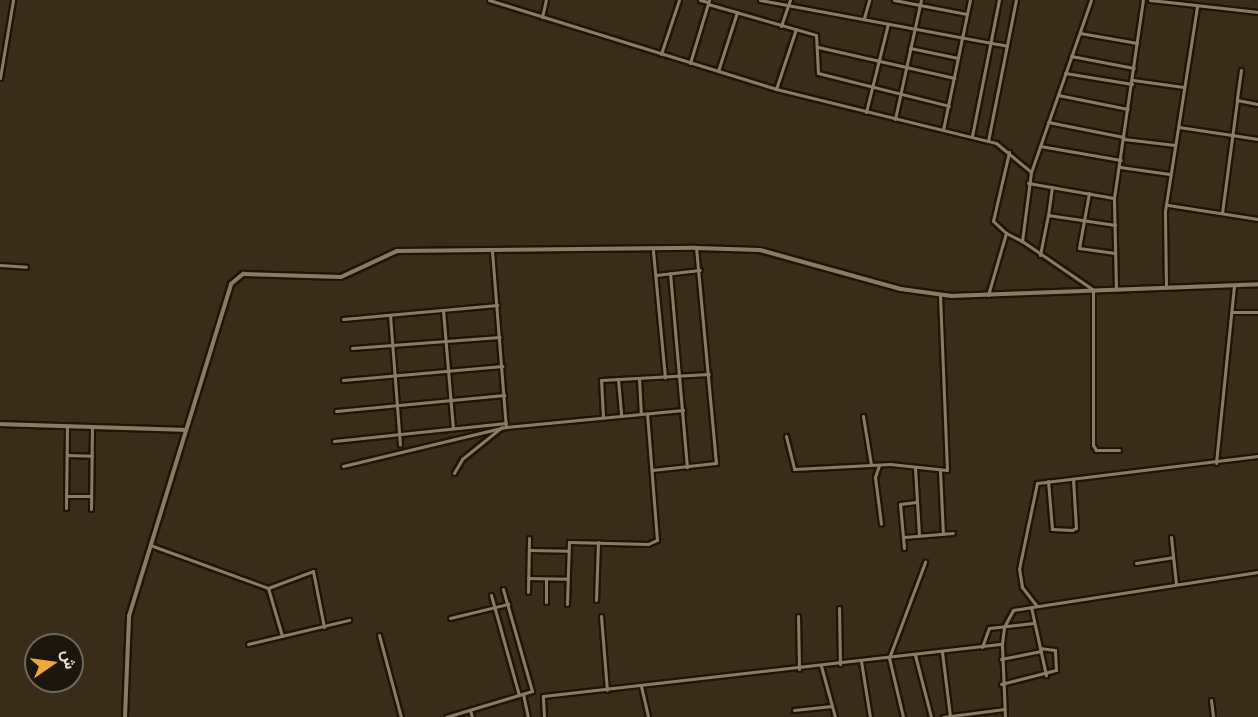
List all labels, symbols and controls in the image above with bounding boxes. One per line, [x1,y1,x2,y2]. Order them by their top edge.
north arrow [24,633,84,693]
text: ش [59,648,81,671]

